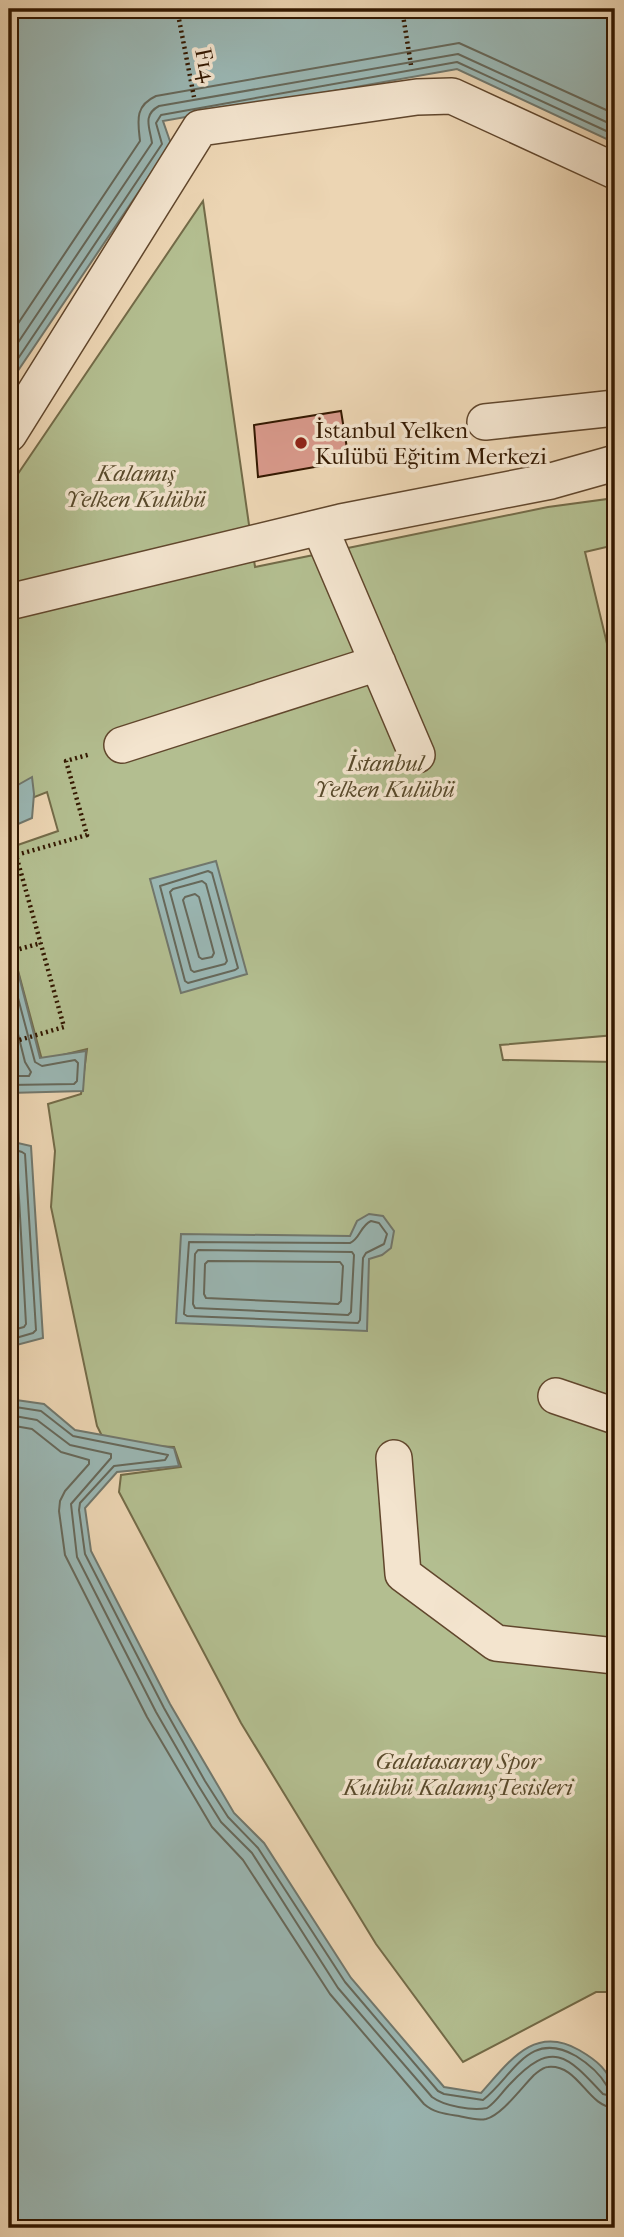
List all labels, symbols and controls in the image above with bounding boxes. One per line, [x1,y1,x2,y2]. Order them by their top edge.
street label: F14 [189,46,222,86]
place label: İstanbul Yelken Kulübü Eğitim Merkezi [315,417,547,470]
marker: İstanbul Yelken Kulübü Eğitim Merkezi [293,435,309,451]
park label: Kalamış Yelken Kulübü [66,460,206,513]
park label: İstanbul Yelken Kulübü [315,749,455,803]
park label: Galatasaray Spor Kulübü KalamışTesisleri [341,1748,574,1801]

